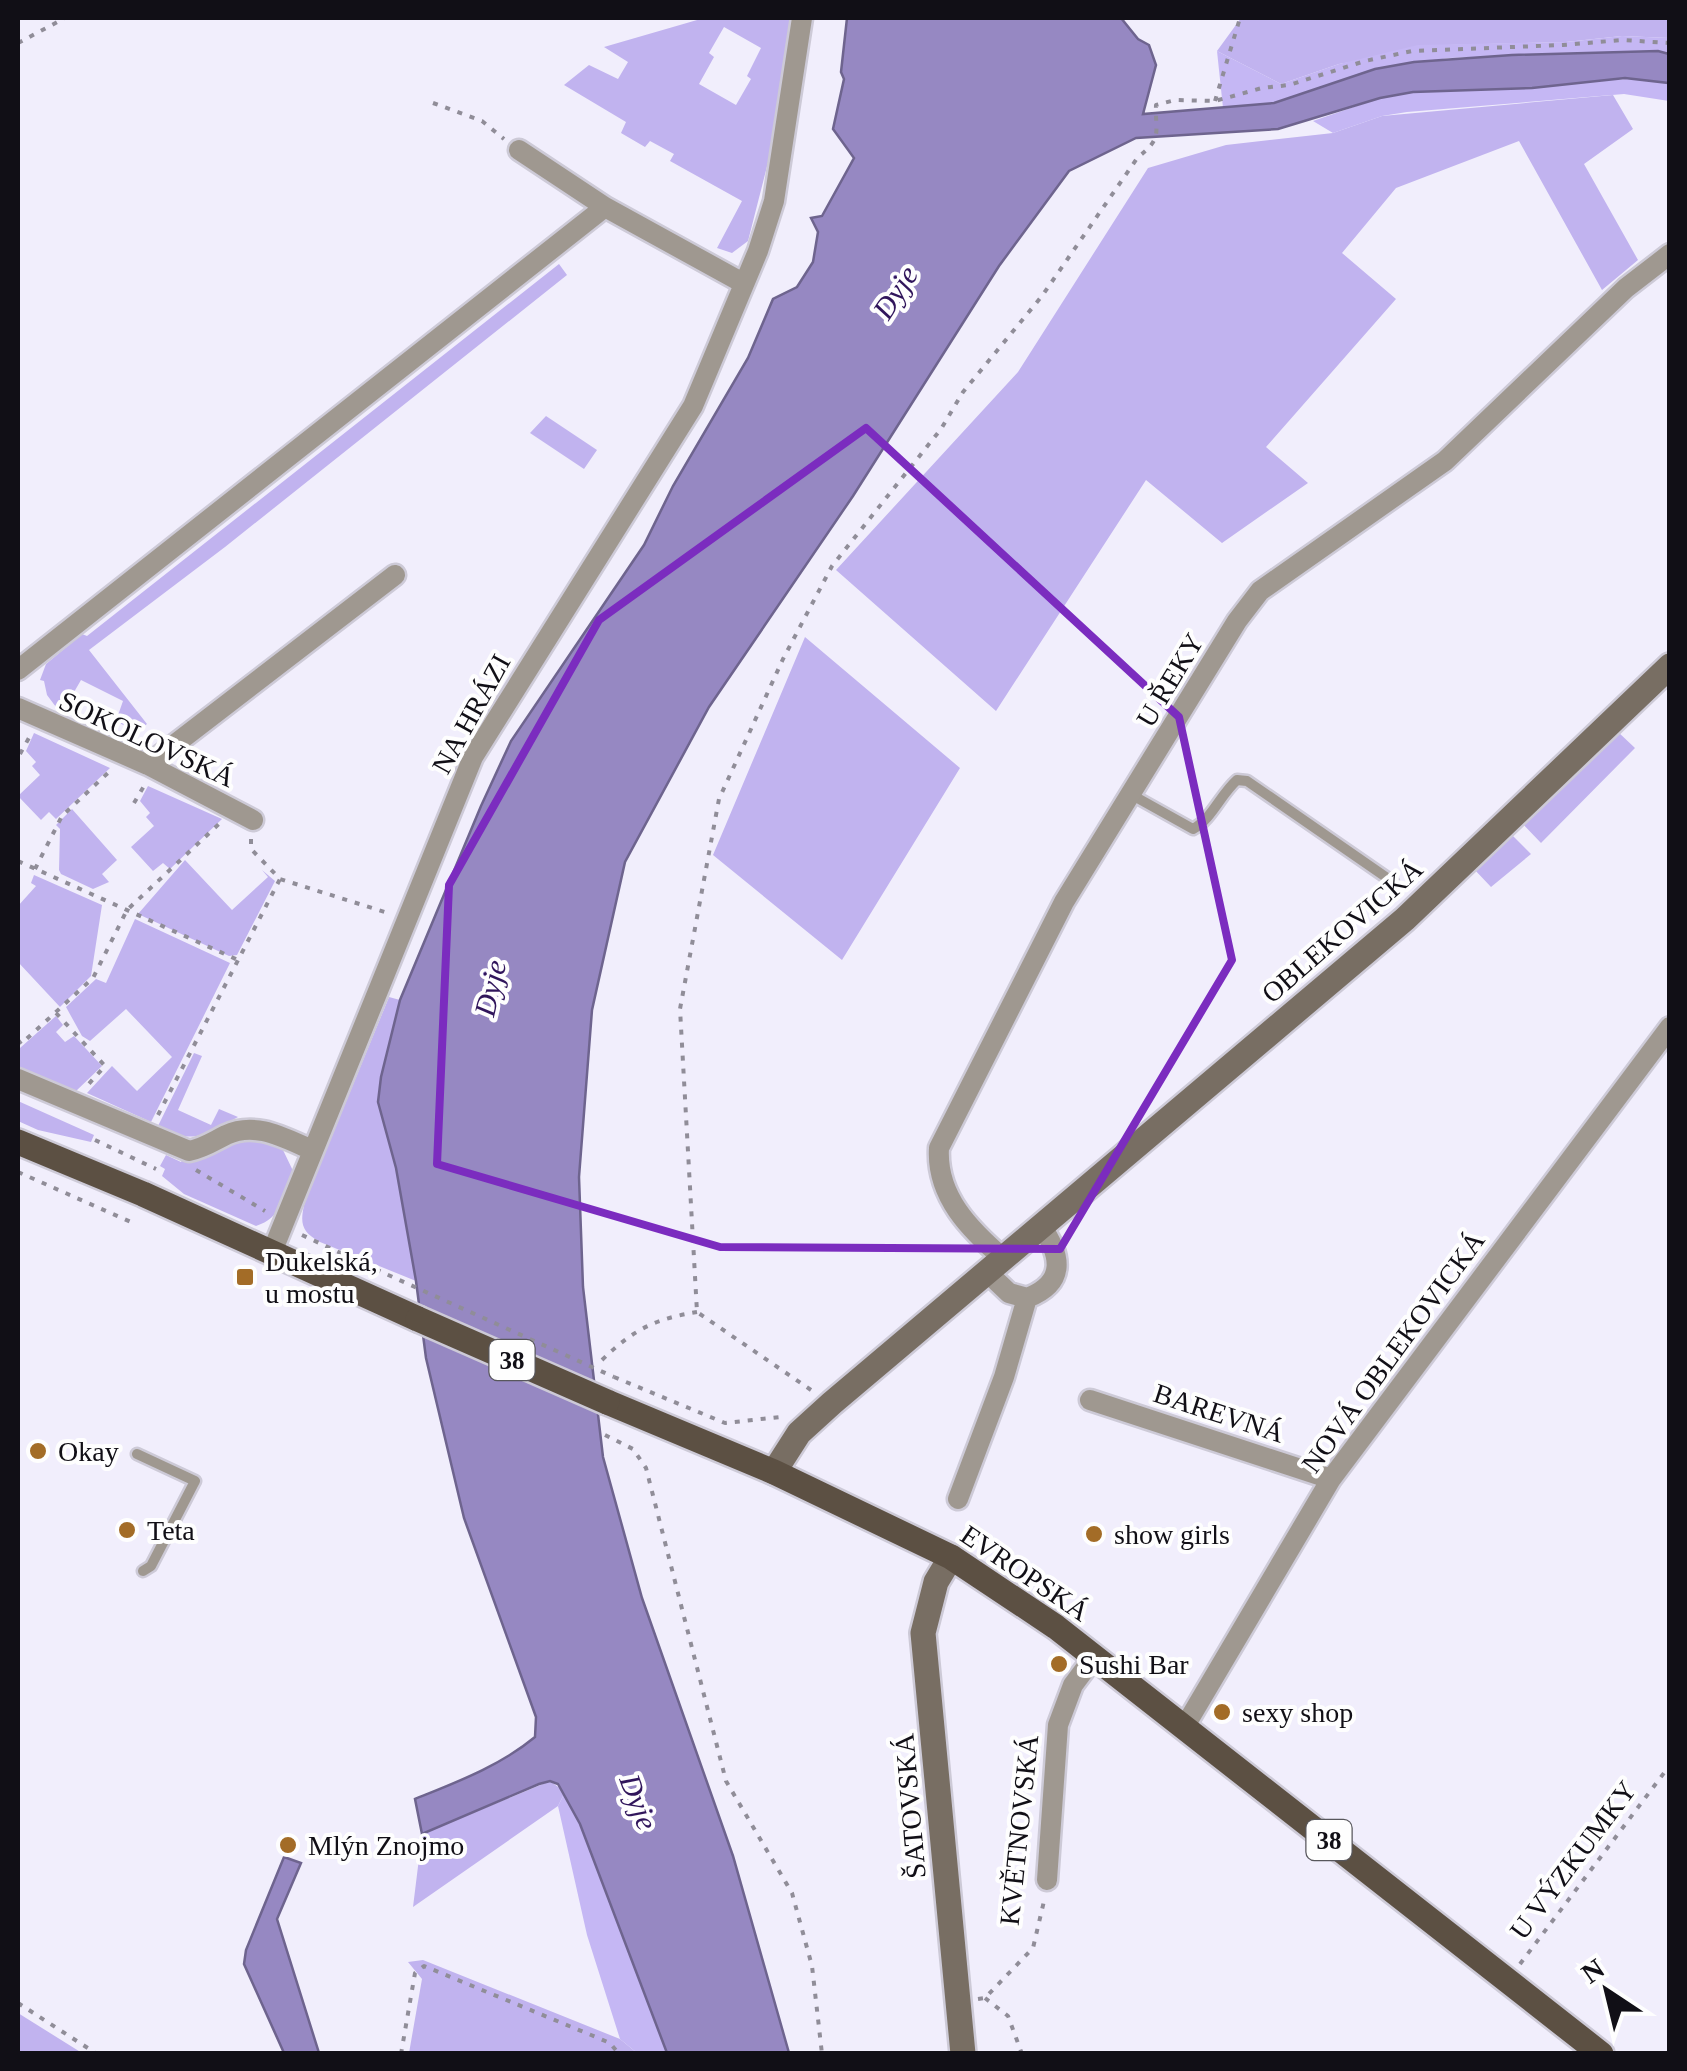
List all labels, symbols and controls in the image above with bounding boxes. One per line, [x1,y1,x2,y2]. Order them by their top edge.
water label: Dyje [865,259,924,326]
street label: U ŘEKY [1130,628,1210,732]
street label: NA HRÁZI [426,649,516,779]
street label: SOKOLOVSKÁ [54,685,240,793]
street label: OBLEKOVICKÁ [1256,852,1429,1009]
water label: Dyje [467,957,512,1020]
street label: NOVÁ OBLEKOVICKÁ [1295,1225,1491,1478]
place label: Dukelská, u mostu [265,1246,378,1309]
marker: Dukelská, u mostu [234,1266,256,1288]
road number: 38 [490,1340,534,1380]
street label: BAREVNÁ [1150,1377,1289,1449]
place label: Okay [58,1436,119,1467]
marker: Okay [27,1440,49,1462]
place label: Teta [147,1515,195,1546]
marker: Teta [116,1519,138,1541]
street label: EVROPSKÁ [955,1519,1096,1628]
place label: show girls [1114,1519,1230,1550]
marker: show girls [1083,1523,1105,1545]
place label: Sushi Bar [1079,1649,1189,1680]
marker: Sushi Bar [1048,1653,1070,1675]
place label: sexy shop [1242,1697,1353,1728]
marker: sexy shop [1211,1701,1233,1723]
street label: ŠATOVSKÁ [888,1731,932,1880]
street label: KVĚTNOVSKÁ [994,1732,1044,1927]
water label: Dyje [613,1769,665,1834]
street label: U VÝZKUMKY [1503,1775,1643,1945]
road number: 38 [1306,1820,1352,1860]
place label: Mlýn Znojmo [308,1830,464,1861]
marker: Mlýn Znojmo [277,1834,299,1856]
north arrow [1557,1941,1657,2041]
text: N [1576,1952,1610,1989]

